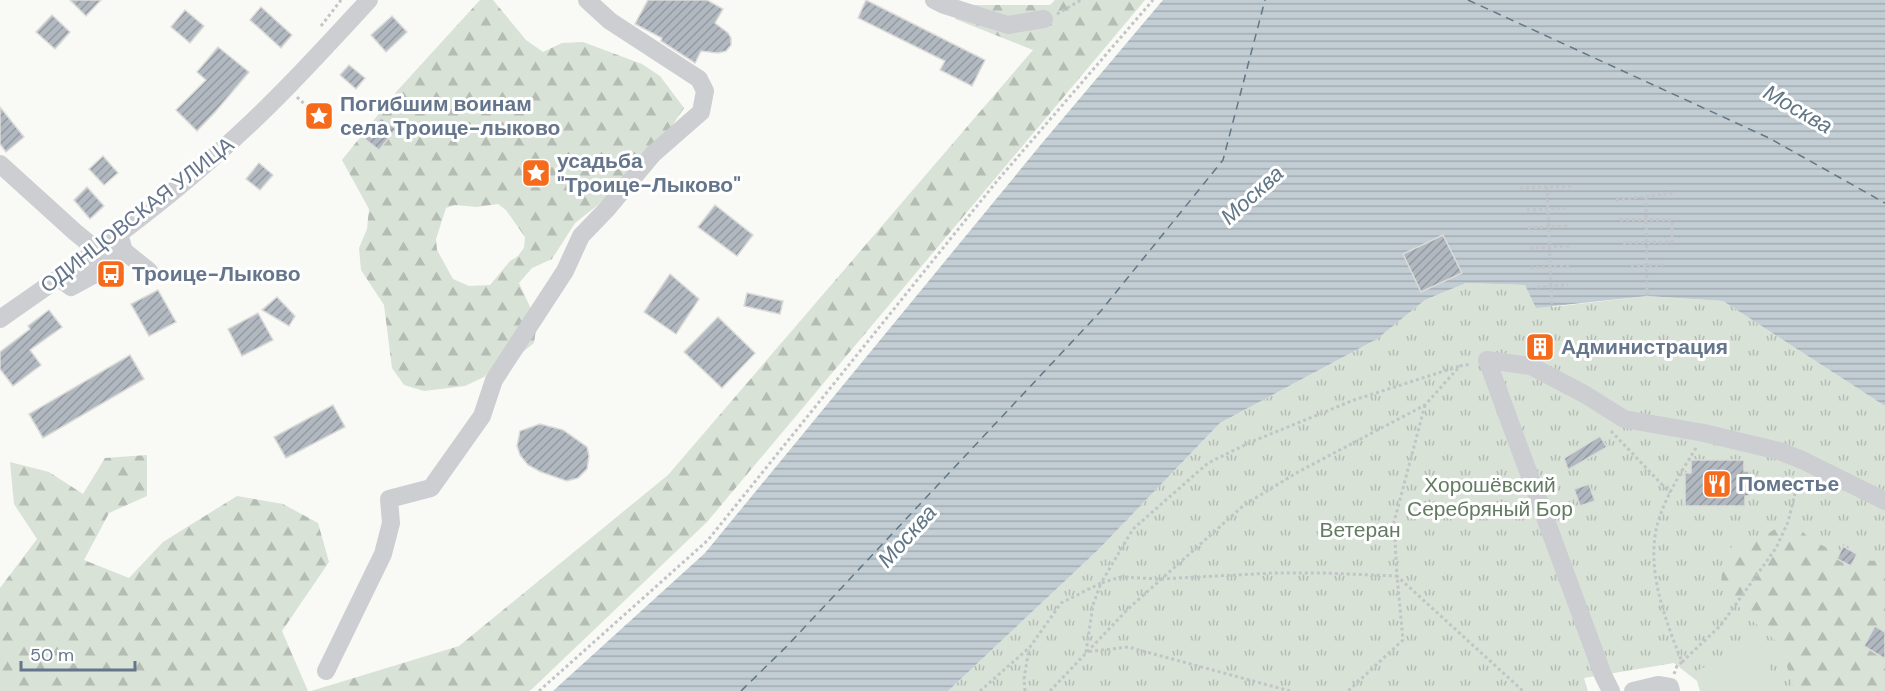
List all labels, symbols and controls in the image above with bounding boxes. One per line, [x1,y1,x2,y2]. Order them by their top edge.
water label: Москва [1758,78,1838,140]
place label: Погибшим воинам села Троице-лыково [340,90,560,142]
place icon: Погибшим воинам села Троице-лыково [303,100,335,132]
street label: ОДИНЦОВСКАЯ УЛИЦА [34,131,240,299]
place label: усадьба "Троице-Лыково" [557,147,741,199]
place icon: усадьба "Троице-Лыково" [520,157,552,189]
water label: Москва [1214,159,1290,231]
bus stop icon: Троице-Лыково [95,258,127,290]
place label: Троице-Лыково [132,260,300,288]
building icon: Администрация [1524,331,1556,363]
place label: Администрация [1561,333,1728,361]
restaurant icon: Поместье [1701,468,1733,500]
place label: Поместье [1738,470,1839,498]
park label: Хорошёвский Серебряный Бор [1407,471,1573,523]
water label: Москва [871,498,943,574]
park label: Ветеран [1319,516,1401,544]
scale bar [21,634,135,672]
text: 50 m [30,643,74,667]

